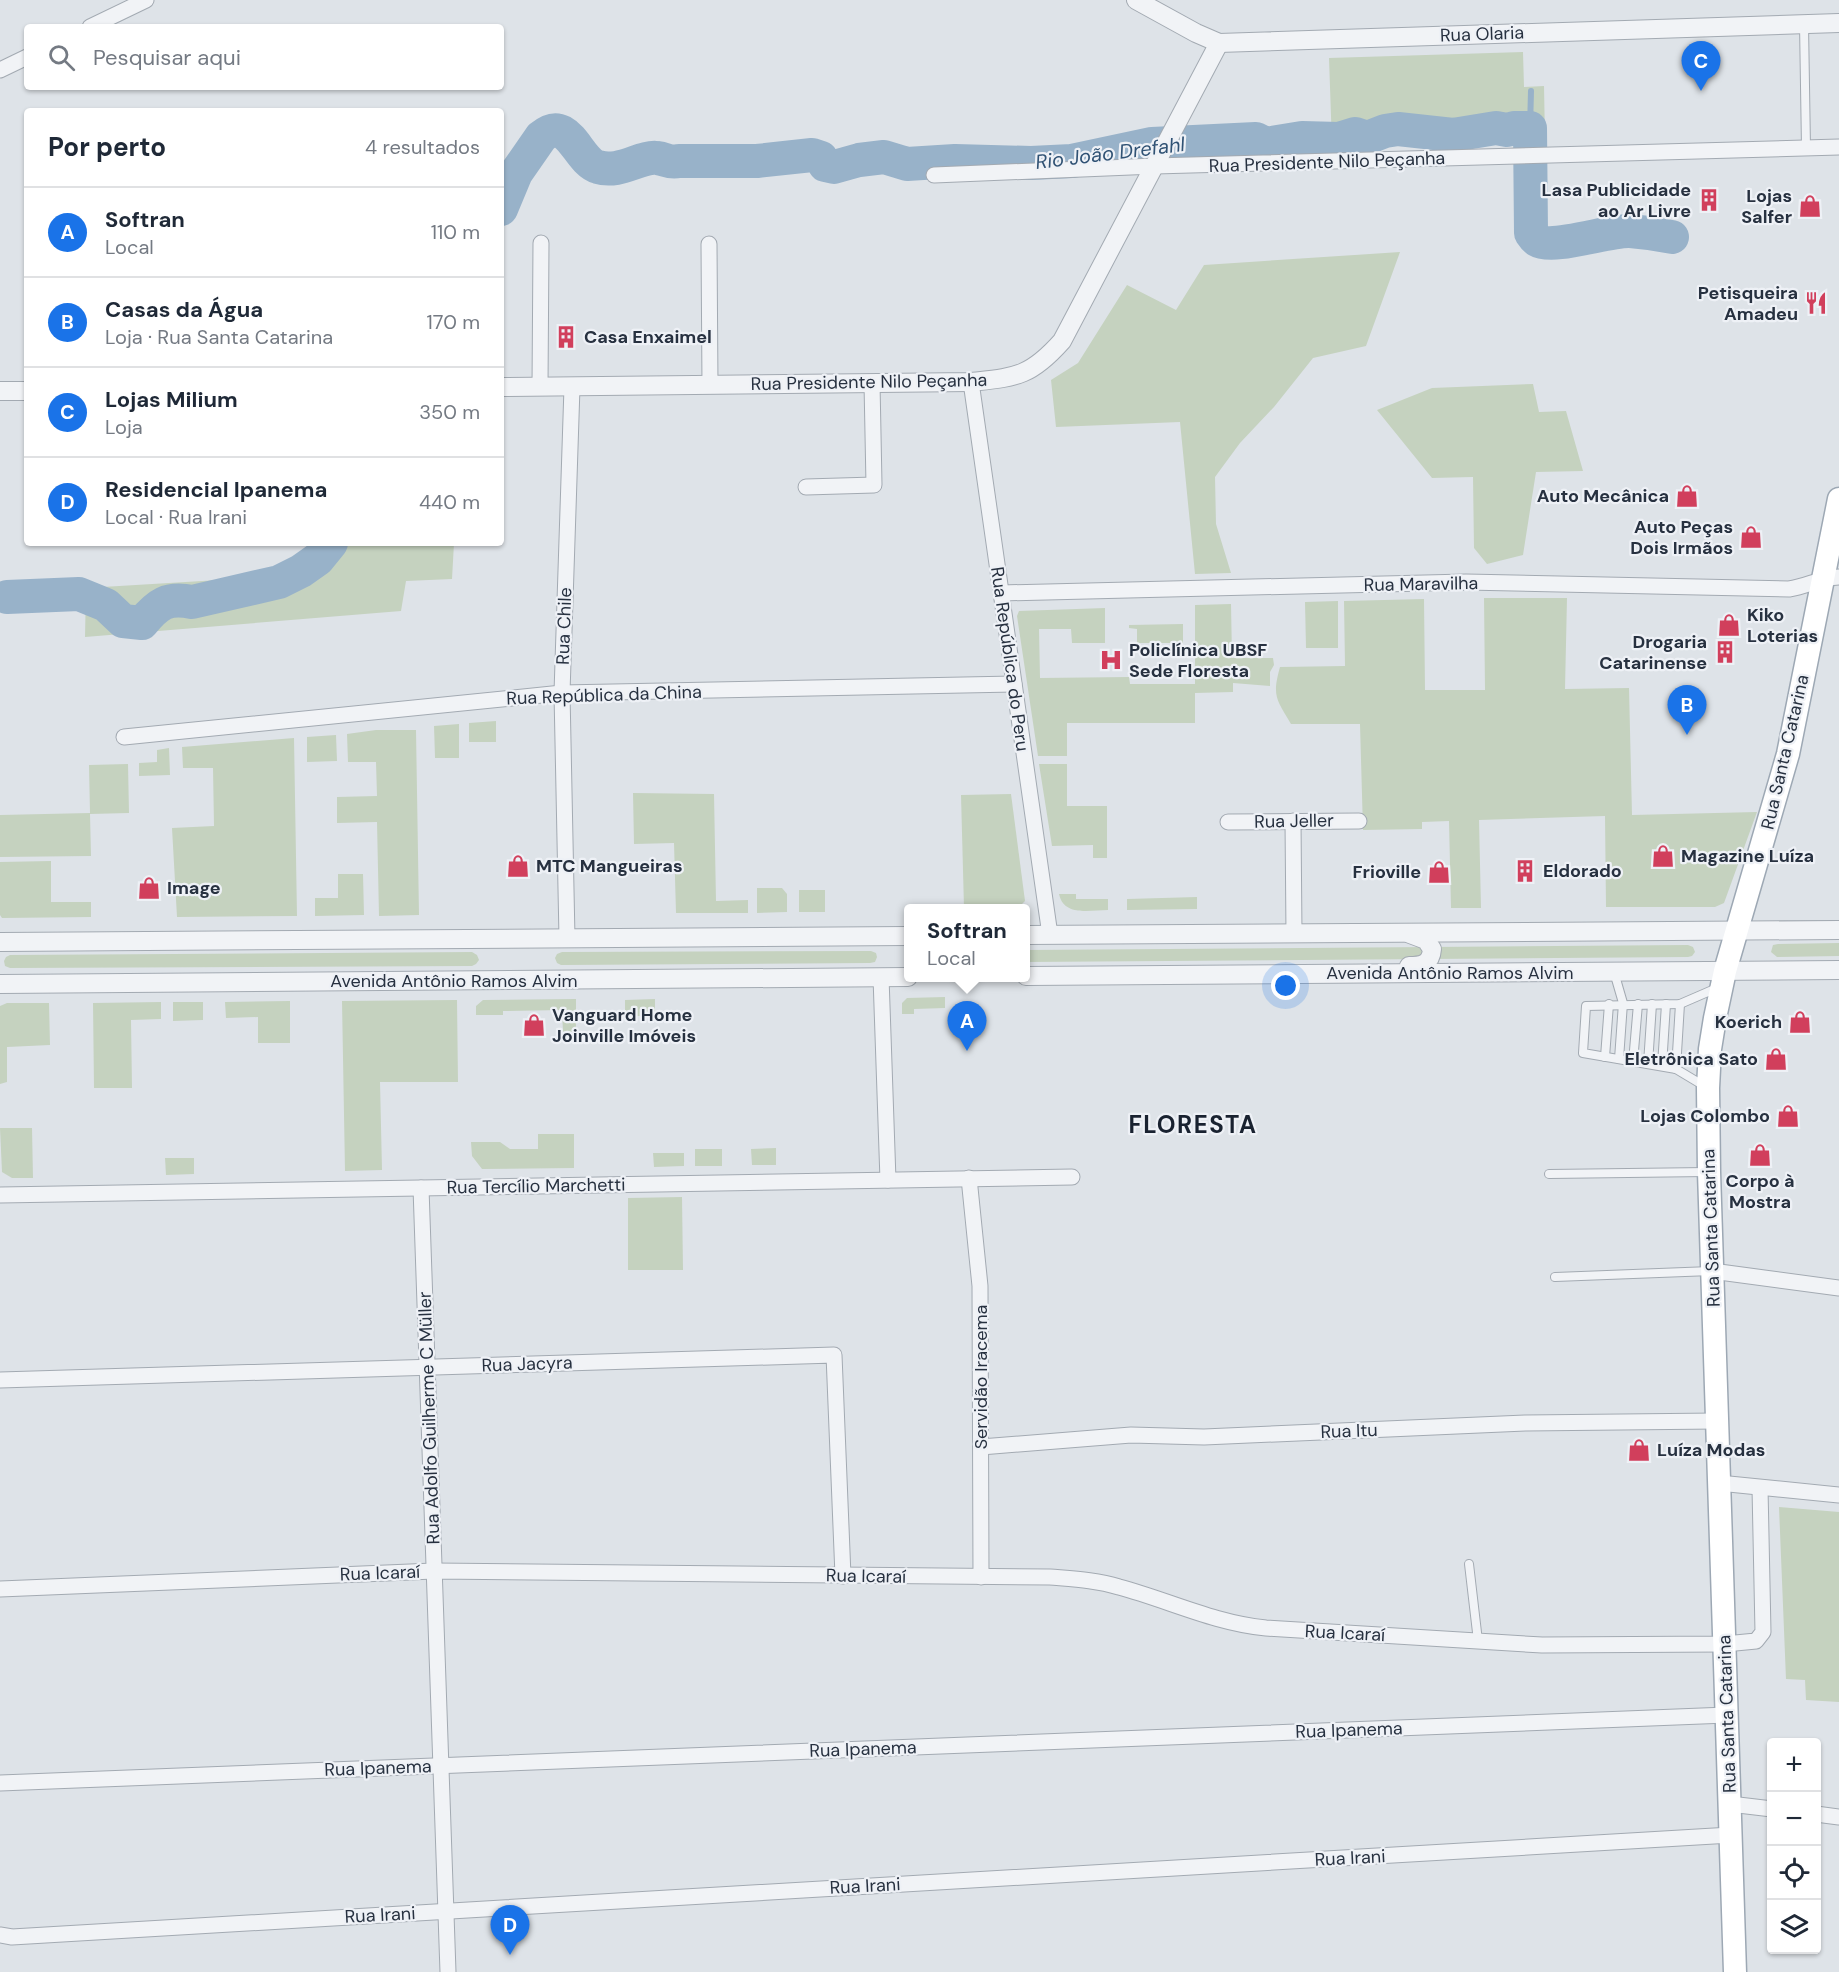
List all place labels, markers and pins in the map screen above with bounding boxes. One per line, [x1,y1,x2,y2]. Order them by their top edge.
pin: C [1682,42,1720,91]
place label: Lasa Publicidade ao Ar Livre [1542,178,1691,223]
place label: Lojas Salfer [1741,184,1792,229]
building icon: Lasa Publicidade ao Ar Livre [1696,187,1722,213]
shop icon: Lojas Salfer [1797,193,1823,219]
place label: Petisqueira Amadeu [1698,281,1798,326]
restaurant icon: Petisqueira Amadeu [1803,290,1829,316]
building icon: Casa Enxaimel [553,324,579,350]
place label: Casa Enxaimel [584,325,712,349]
shop icon: Auto Mecânica [1674,483,1700,509]
place label: Auto Mecânica [1537,484,1669,508]
place label: Auto Peças Dois Irmãos [1630,515,1733,560]
shop icon: Auto Peças Dois Irmãos [1738,524,1764,550]
place label: Kiko Loterias [1747,603,1818,648]
shop icon: Kiko Loterias [1716,612,1742,638]
place label: Drogaria Catarinense [1599,630,1707,675]
place label: Policlínica UBSF Sede Floresta [1129,638,1267,683]
building icon: Drogaria Catarinense [1712,639,1738,665]
hospital icon: Policlínica UBSF Sede Floresta [1098,647,1124,673]
pin: B [1668,686,1706,735]
shop icon: Magazine Luíza [1650,843,1676,869]
place label: Magazine Luíza [1681,844,1814,868]
shop icon: MTC Mangueiras [505,853,531,879]
place label: MTC Mangueiras [536,854,682,878]
building icon: Eldorado [1512,858,1538,884]
shop icon: Frioville [1426,859,1452,885]
place label: Eldorado [1543,859,1622,883]
place label: Frioville [1353,860,1421,884]
shop icon: Image [136,875,162,901]
place label: Image [167,876,221,900]
pin: A [948,1002,986,1051]
place label: Vanguard Home Joinville Imóveis [552,1003,696,1048]
shop icon: Koerich [1787,1009,1813,1035]
place label: Koerich [1715,1010,1782,1034]
shop icon: Vanguard Home Joinville Imóveis [521,1012,547,1038]
shop icon: Eletrônica Sato [1763,1046,1789,1072]
place label: Eletrônica Sato [1624,1047,1758,1071]
shop icon: Lojas Colombo [1775,1103,1801,1129]
place label: Lojas Colombo [1640,1104,1770,1128]
shop icon: Corpo à Mostra [1747,1142,1773,1168]
place label: Corpo à Mostra [1725,1169,1795,1214]
shop icon: Luíza Modas [1626,1437,1652,1463]
place label: Luíza Modas [1657,1438,1765,1462]
pin: D [490,1906,530,1955]

